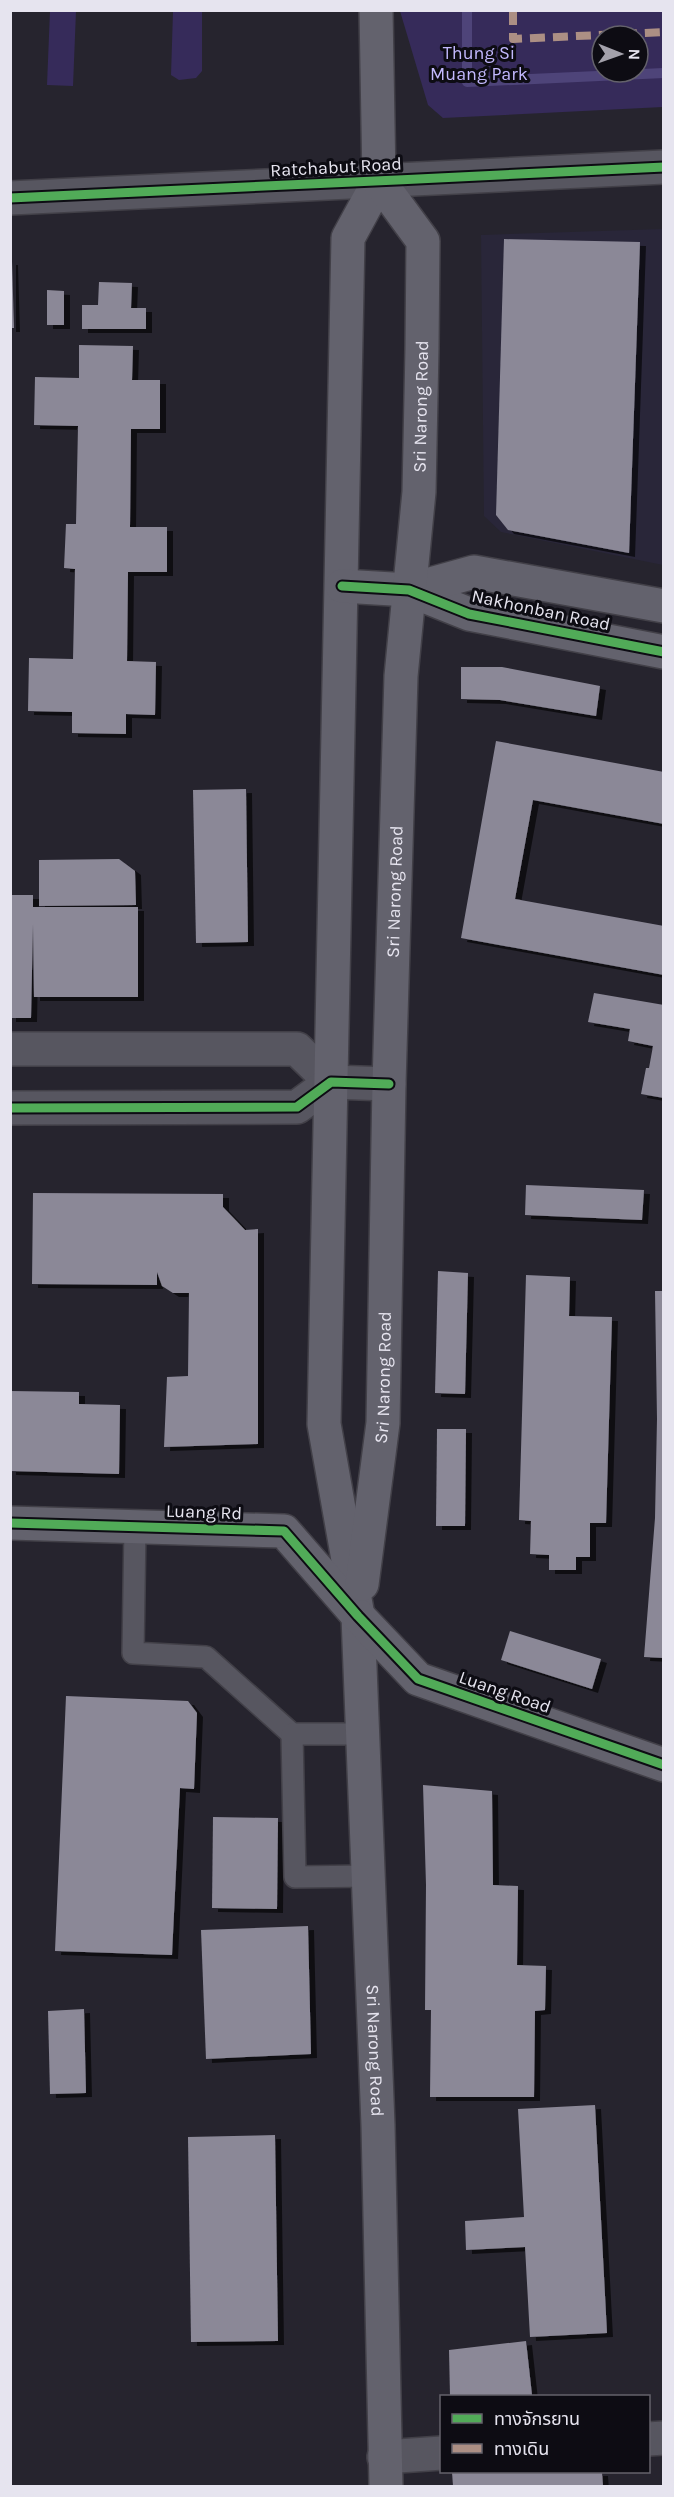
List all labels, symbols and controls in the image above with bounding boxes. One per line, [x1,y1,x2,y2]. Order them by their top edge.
north arrow [590,24,650,84]
park label: Thung Si Muang Park [430,42,528,85]
text: N [625,48,644,60]
street label: Ratchabut Road [270,153,402,181]
street label: Sri Narong Road [408,340,433,473]
street label: Nakhonban Road [470,585,612,635]
street label: Sri Narong Road [382,825,408,958]
street label: Sri Narong Road [369,1311,396,1445]
street label: Luang Rd [166,1500,242,1524]
street label: Luang Road [456,1666,554,1718]
street label: Sri Narong Road [361,1984,389,2117]
legend [440,2395,650,2473]
text: ทางจักรยาน [494,2408,580,2430]
text: ทางเดิน [494,2438,549,2460]

